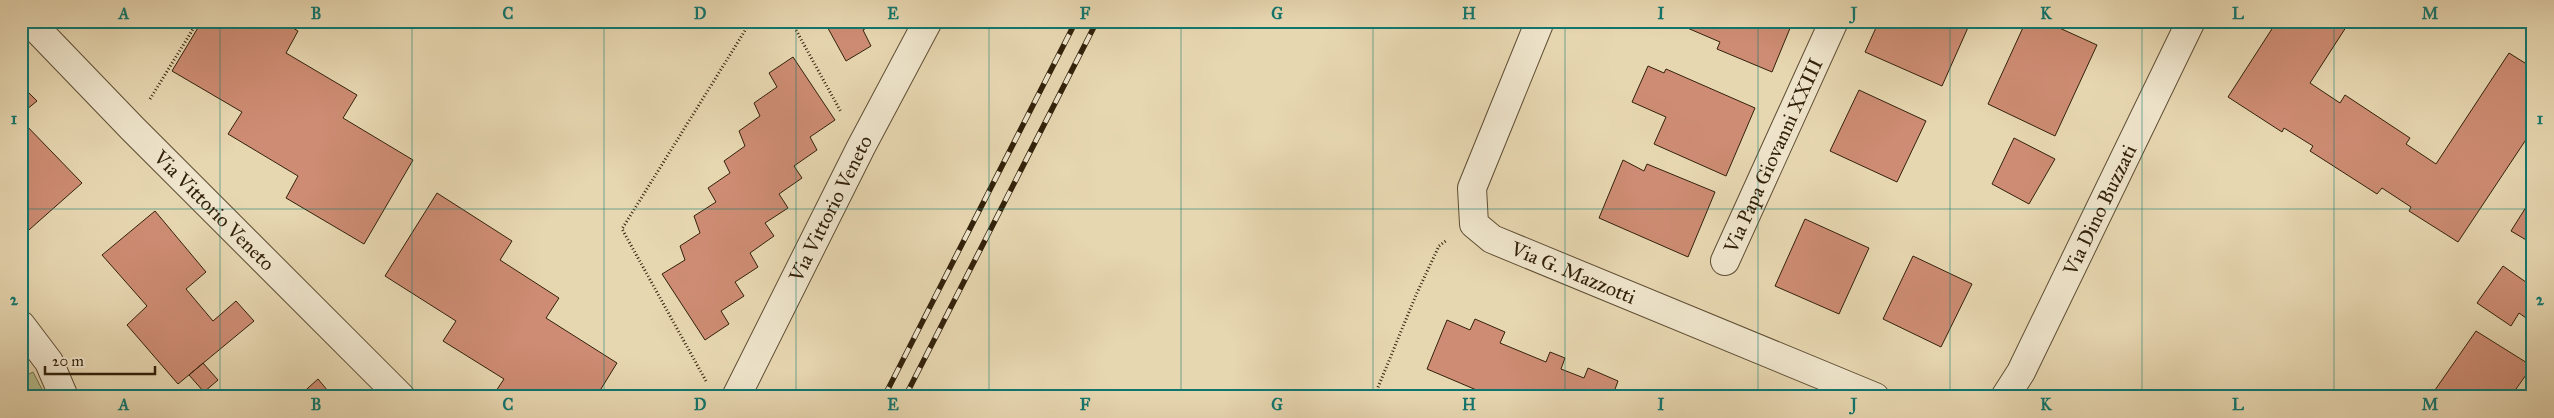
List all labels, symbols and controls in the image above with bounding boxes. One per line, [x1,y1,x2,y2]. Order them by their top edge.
text: A [118,4,130,23]
text: B [311,4,321,23]
text: C [503,4,514,23]
text: D [694,4,707,23]
text: E [887,4,899,23]
text: F [1080,4,1091,23]
text: G [1271,4,1283,23]
text: H [1462,4,1476,23]
text: I [1658,4,1665,23]
text: J [1849,4,1858,24]
text: K [2040,4,2052,23]
text: L [2232,4,2244,23]
text: M [2422,4,2439,23]
street label: Via Papa Giovanni XXIII [1718,54,1827,257]
text: 1 [11,109,18,128]
text: 1 [2537,109,2544,128]
street label: Via Vittorio Veneto [783,131,877,286]
street label: Via Dino Buzzati [2057,140,2142,280]
street label: Via Vittorio Veneto [148,144,280,276]
street label: Via G. Mazzotti [1507,236,1640,309]
text: 2 [10,290,19,309]
text: 2 [2536,290,2545,309]
scale bar [45,343,155,375]
text: 20 m [52,352,84,370]
text: A [118,395,130,414]
text: B [311,395,321,414]
text: C [503,395,514,414]
text: D [694,395,707,414]
text: E [887,395,899,414]
text: F [1080,395,1091,414]
text: G [1271,395,1283,414]
text: H [1462,395,1476,414]
text: I [1658,395,1665,414]
text: J [1849,395,1858,415]
text: K [2040,395,2052,414]
text: L [2232,395,2244,414]
text: M [2422,395,2439,414]

